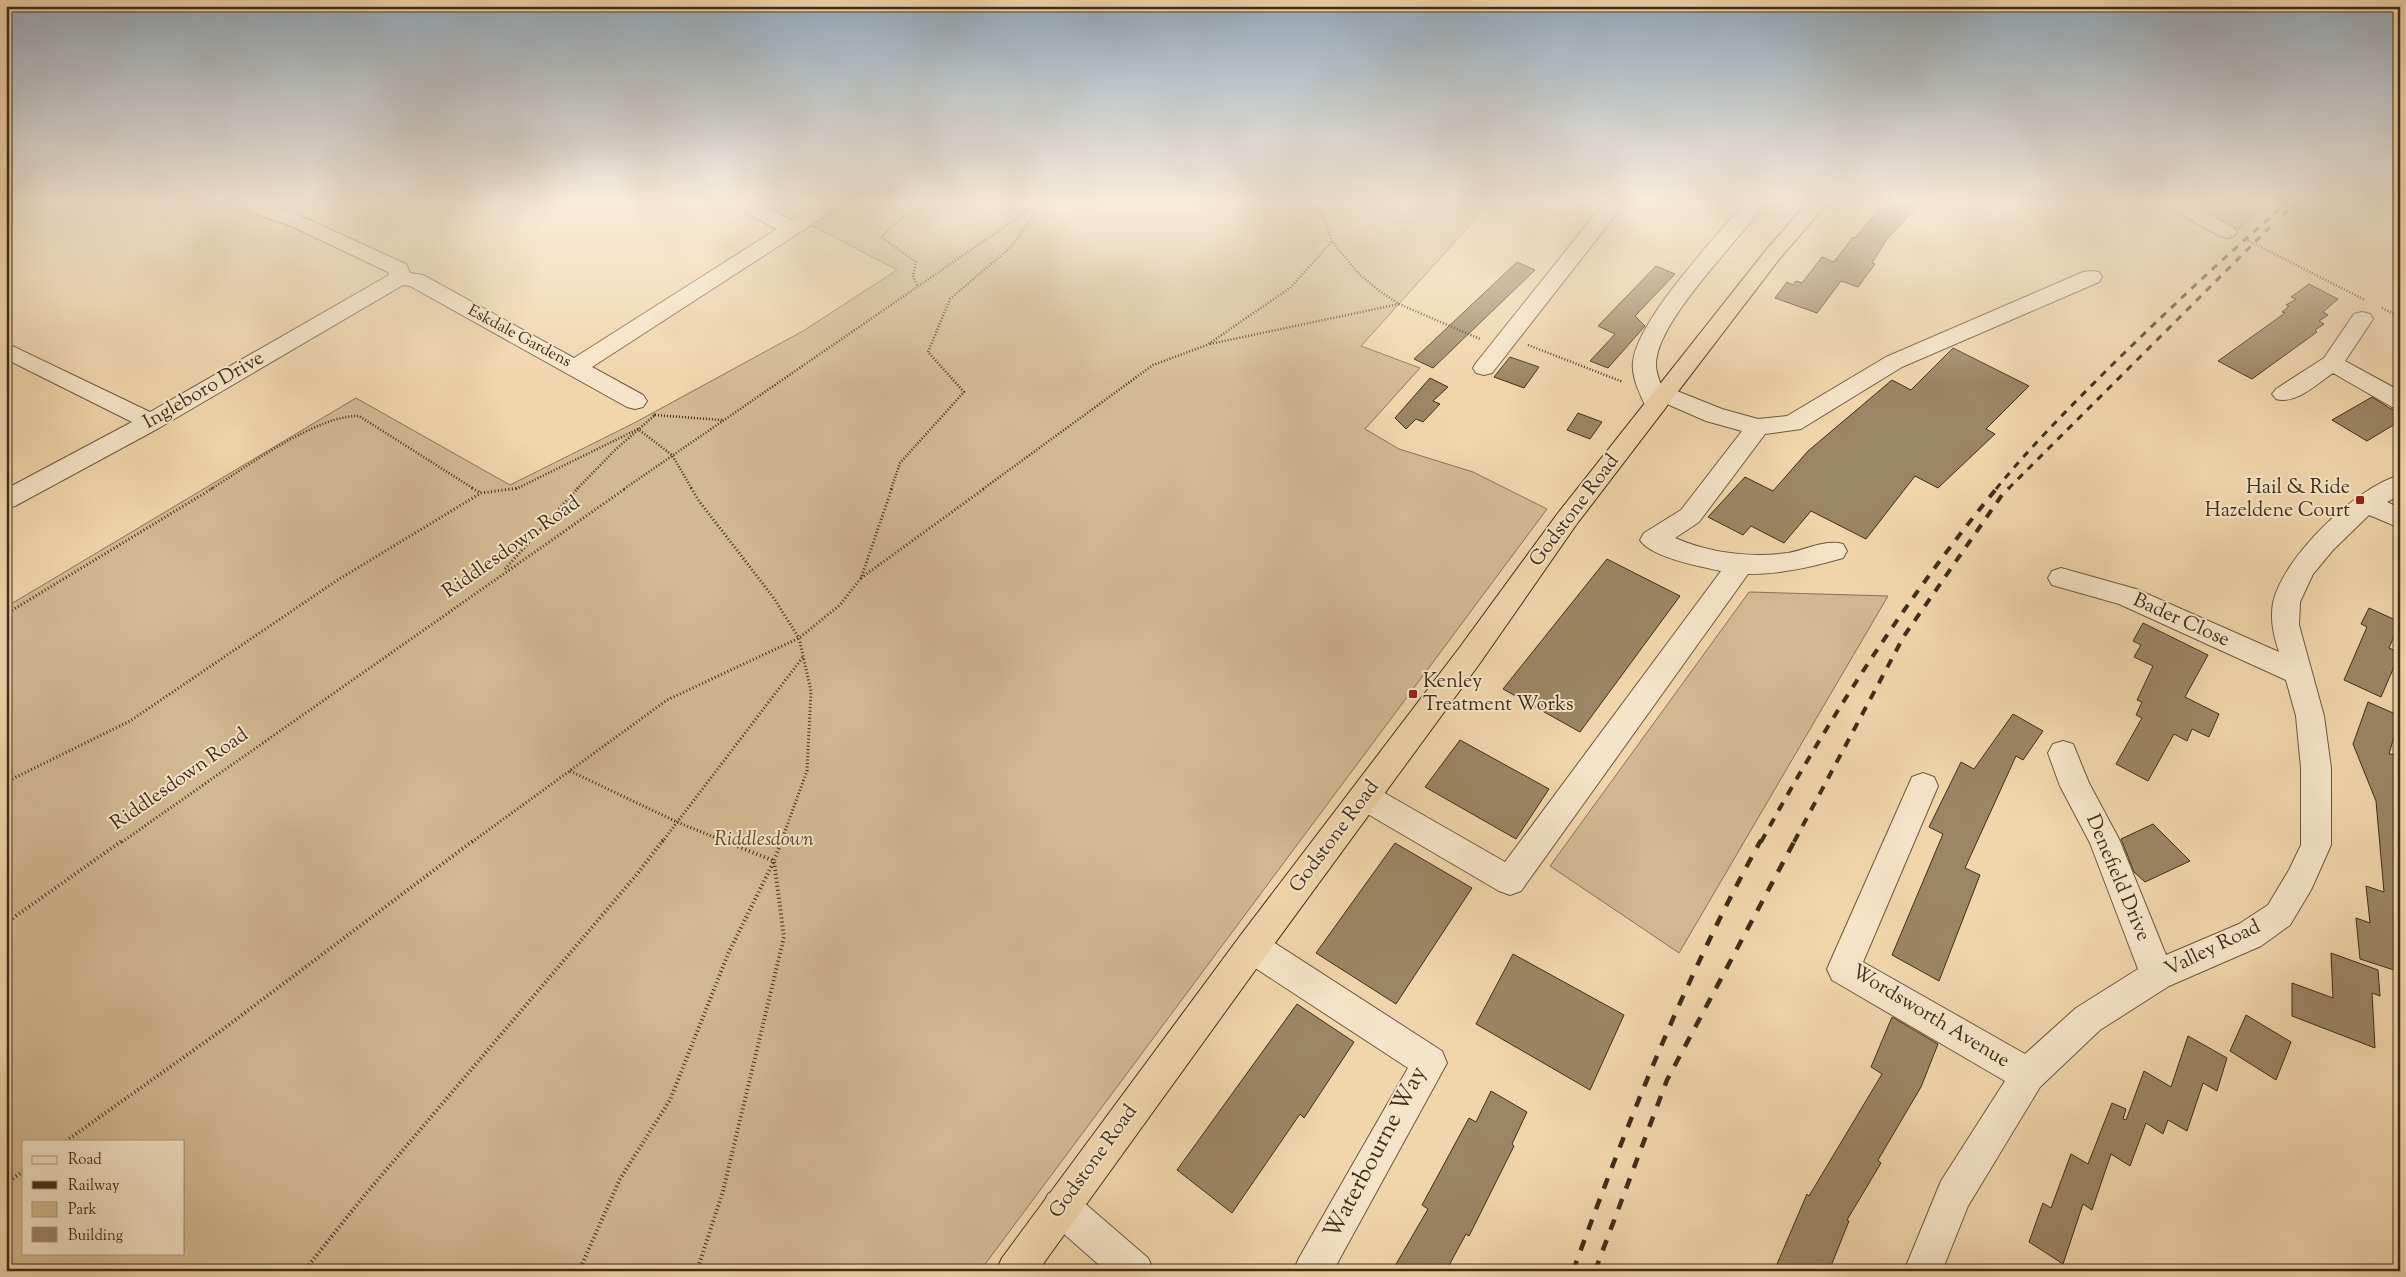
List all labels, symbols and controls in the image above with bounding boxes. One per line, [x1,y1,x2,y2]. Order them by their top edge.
street label: Eskdale Gardens [463,300,575,374]
street label: Ingleboro Drive [138,345,270,437]
street label: Godstone Road [1523,449,1627,573]
place label: Hail & Ride Hazeldene Court [2205,474,2350,526]
street label: Riddlesdown Road [437,490,587,606]
marker: Hail & Ride Hazeldene Court [2354,494,2366,506]
street label: Bader Close [2128,587,2234,655]
place label: Kenley Treatment Works [1423,668,1574,720]
marker: Kenley Treatment Works [1407,688,1419,700]
street label: Riddlesdown Road [105,722,255,838]
street label: Godstone Road [1283,775,1387,899]
street label: Denefield Drive [2077,810,2157,946]
park label: Riddlesdown [714,826,814,855]
street label: Valley Road [2160,913,2266,985]
street label: Wordsworth Avenue [1845,958,2015,1076]
street label: Waterbourne Way [1316,1060,1436,1246]
street label: Godstone Road [1043,1099,1145,1225]
legend [22,1140,185,1254]
text: Road [68,1150,102,1171]
text: Railway [68,1176,120,1197]
text: Park [68,1200,97,1221]
text: Building [68,1226,123,1247]

